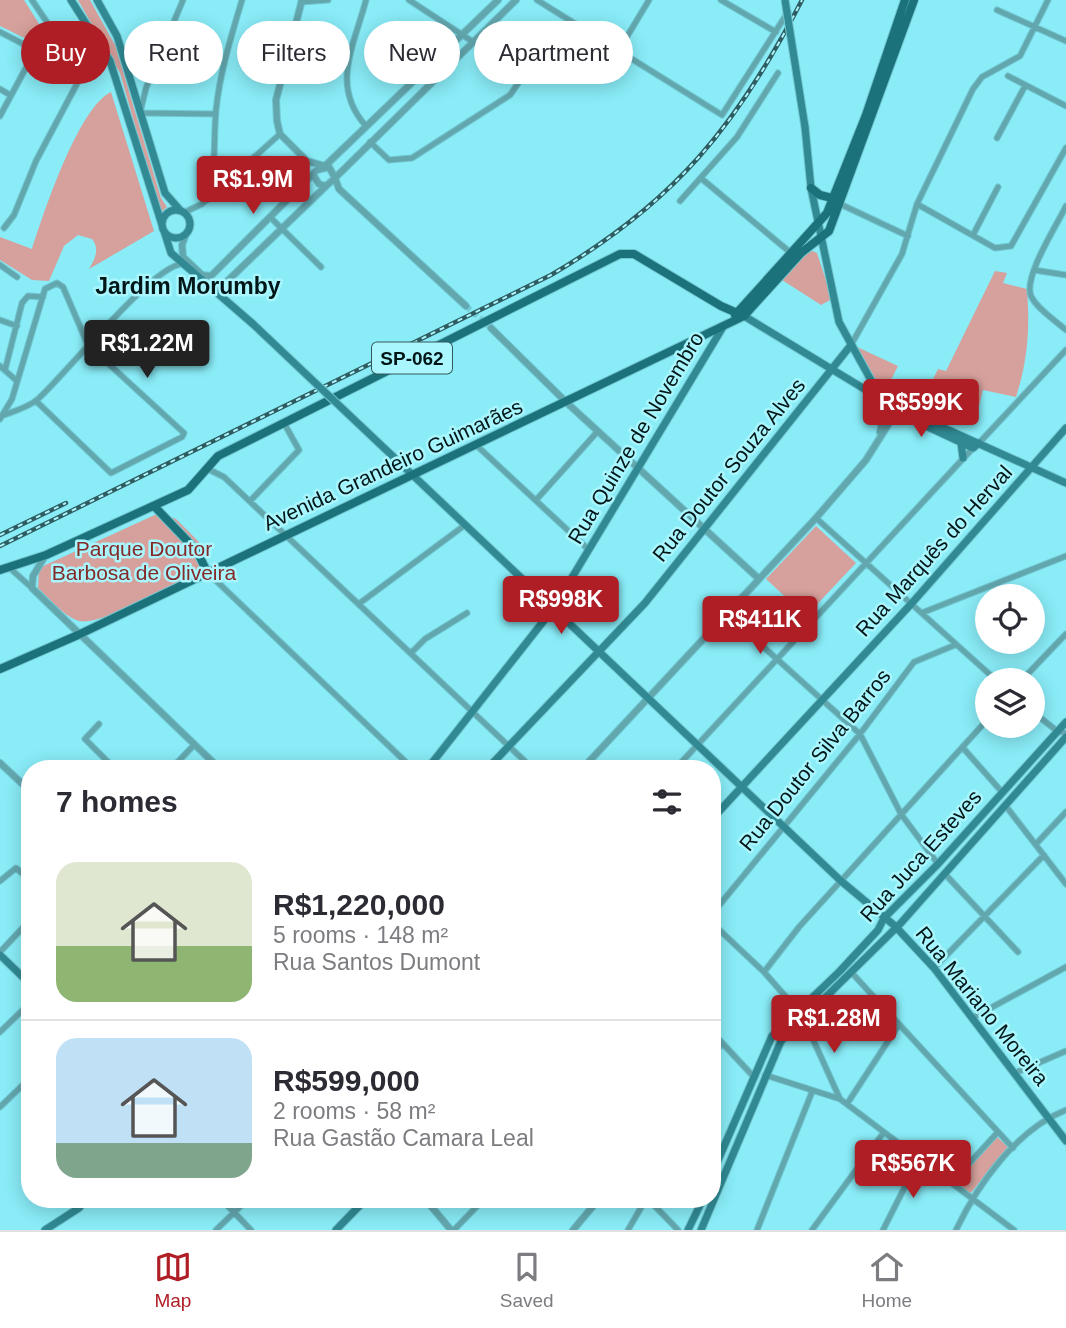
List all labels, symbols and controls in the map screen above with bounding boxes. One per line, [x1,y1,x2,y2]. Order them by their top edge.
chip: Buy [21,21,110,84]
chip: Rent [124,21,223,84]
chip: Filters [237,21,350,84]
chip: New [364,21,460,84]
chip: Apartment [474,21,633,84]
pin: R$1.9M [196,156,310,216]
text: R$1.9M [213,166,293,192]
district label: Jardim Morumby [95,273,281,299]
pin: R$1.22M [82,320,212,380]
street label: Rua Quinze de Novembro [563,328,708,548]
text: R$1.22M [100,330,194,356]
road number: SP-062 [372,342,452,374]
street label: Rua Doutor Souza Alves [648,374,810,566]
pin: R$599K [864,380,978,439]
text: R$599K [879,389,963,415]
street label: Avenida Grandeiro Guimarães [260,394,526,535]
street label: Rua Marquês do Herval [851,461,1016,641]
park label: Parque Doutor Barbosa de Oliveira [52,537,237,584]
pin: R$998K [504,576,618,636]
map controls [975,584,1045,738]
button: locate [975,584,1045,654]
text: R$998K [519,586,603,612]
pin: R$411K [703,596,817,656]
text: R$411K [718,606,802,632]
street label: Rua Doutor Silva Barros [734,664,895,855]
button: layers [975,668,1045,738]
icon: filters [648,783,686,821]
text: 7 homes [56,785,178,818]
street label: Rua Juca Esteves [855,785,986,926]
text: R$1,220,000 [273,888,445,921]
icon: home [112,890,196,974]
text: 5 rooms · 148 m² [273,922,448,948]
street label: Rua Mariano Moreira [911,922,1054,1090]
text: Rua Santos Dumont [273,949,480,975]
pin: R$1.28M [769,996,899,1055]
text: R$1.28M [787,1005,881,1031]
text: R$599,000 [273,1064,420,1097]
icon: home [112,1066,196,1150]
text: 2 rooms · 58 m² [273,1098,435,1124]
text: Rua Gastão Camara Leal [273,1125,534,1151]
pin: R$567K [856,1140,970,1200]
text: R$567K [871,1150,955,1176]
tab: Map [154,1248,192,1312]
tab: Saved [500,1248,554,1312]
tab: Home [861,1248,912,1312]

